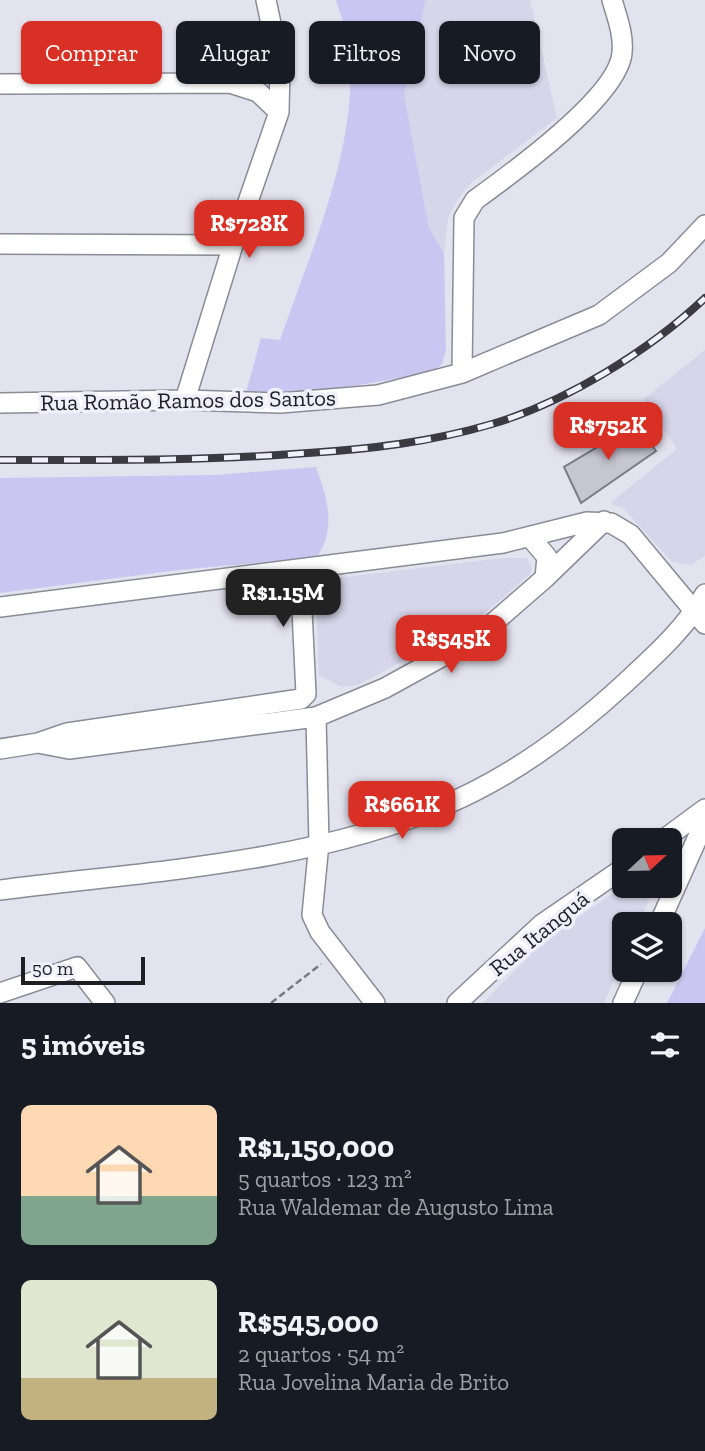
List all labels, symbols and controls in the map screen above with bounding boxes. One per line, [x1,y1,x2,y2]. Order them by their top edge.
chip: Comprar [21,21,162,84]
chip: Alugar [176,21,295,84]
chip: Filtros [309,21,425,84]
chip: Novo [439,21,540,84]
pin: R$728K [192,201,306,260]
text: R$728K [210,209,288,237]
street label: Rua Romão Ramos dos Santos [40,383,336,417]
pin: R$752K [551,402,665,462]
text: R$752K [569,411,647,439]
pin: R$1.15M [218,570,348,629]
text: R$1.15M [242,578,324,606]
pin: R$545K [394,616,508,675]
text: R$545K [412,624,490,652]
pin: R$661K [345,782,459,841]
text: R$661K [364,790,440,818]
north arrow [612,828,682,898]
map controls [612,828,682,982]
street label: Rua Itanguá [484,884,594,982]
button: layers [612,912,682,982]
scale bar [21,954,145,986]
text: 50 m [32,957,73,980]
icon: filters [646,1026,684,1064]
text: 5 imóveis [21,1027,145,1063]
text: R$1,150,000 [238,1129,394,1165]
icon: home [77,1133,161,1217]
text: 5 quartos · 123 m² [238,1165,412,1193]
text: Rua Waldemar de Augusto Lima [238,1193,554,1221]
text: R$545,000 [238,1304,379,1340]
icon: home [77,1308,161,1392]
text: 2 quartos · 54 m² [238,1340,404,1368]
text: Rua Jovelina Maria de Brito [238,1368,509,1396]

